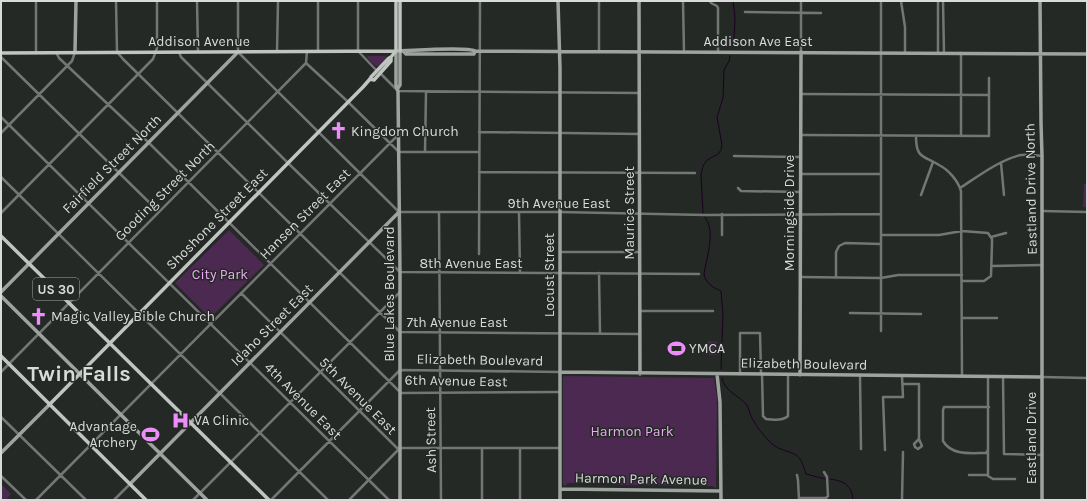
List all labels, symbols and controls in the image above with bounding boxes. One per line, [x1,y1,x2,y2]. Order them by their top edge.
street label: Addison Avenue [148,33,250,50]
street label: Addison Ave East [703,33,813,50]
street label: Fairfield Street North [59,111,165,217]
church icon: Kingdom Church [328,121,348,141]
place label: Kingdom Church [351,123,459,140]
street label: Eastland Drive North [1021,123,1041,255]
street label: Gooding Street North [112,138,218,244]
street label: Morningside Drive [781,155,798,271]
street label: Shoshone Street East [163,165,271,273]
street label: Hansen Street East [256,165,354,263]
street label: Maurice Street [621,166,638,260]
street label: 9th Avenue East [508,195,610,212]
street label: Blue Lakes Boulevard [381,226,398,362]
street label: Locust Street [541,233,558,317]
street label: 8th Avenue East [419,255,523,272]
park label: City Park [192,266,248,283]
road number: US 30 [33,278,79,300]
street label: Idaho Street East [227,280,317,370]
church icon: Magic Valley Bible Church [28,306,48,326]
place label: Magic Valley Bible Church [51,308,215,325]
street label: 7th Avenue East [406,314,508,331]
sports icon: YMCA [666,338,686,358]
place label: YMCA [689,340,725,357]
street label: Elizabeth Boulevard [416,350,544,370]
street label: 5th Avenue East [316,354,400,438]
street label: Elizabeth Boulevard [740,354,868,374]
street label: 4th Avenue East [261,359,345,443]
district label: Twin Falls [27,361,131,387]
street label: 6th Avenue East [405,372,507,390]
street label: Eastland Drive [1023,392,1040,484]
street label: Ash Street [422,407,440,473]
hospital icon: VA Clinic [171,410,191,430]
place label: VA Clinic [194,412,249,429]
place label: Advantage Archery [69,418,137,451]
park label: Harmon Park [590,423,674,440]
sports icon: Advantage Archery [140,424,160,444]
street label: Harmon Park Avenue [575,469,707,489]

